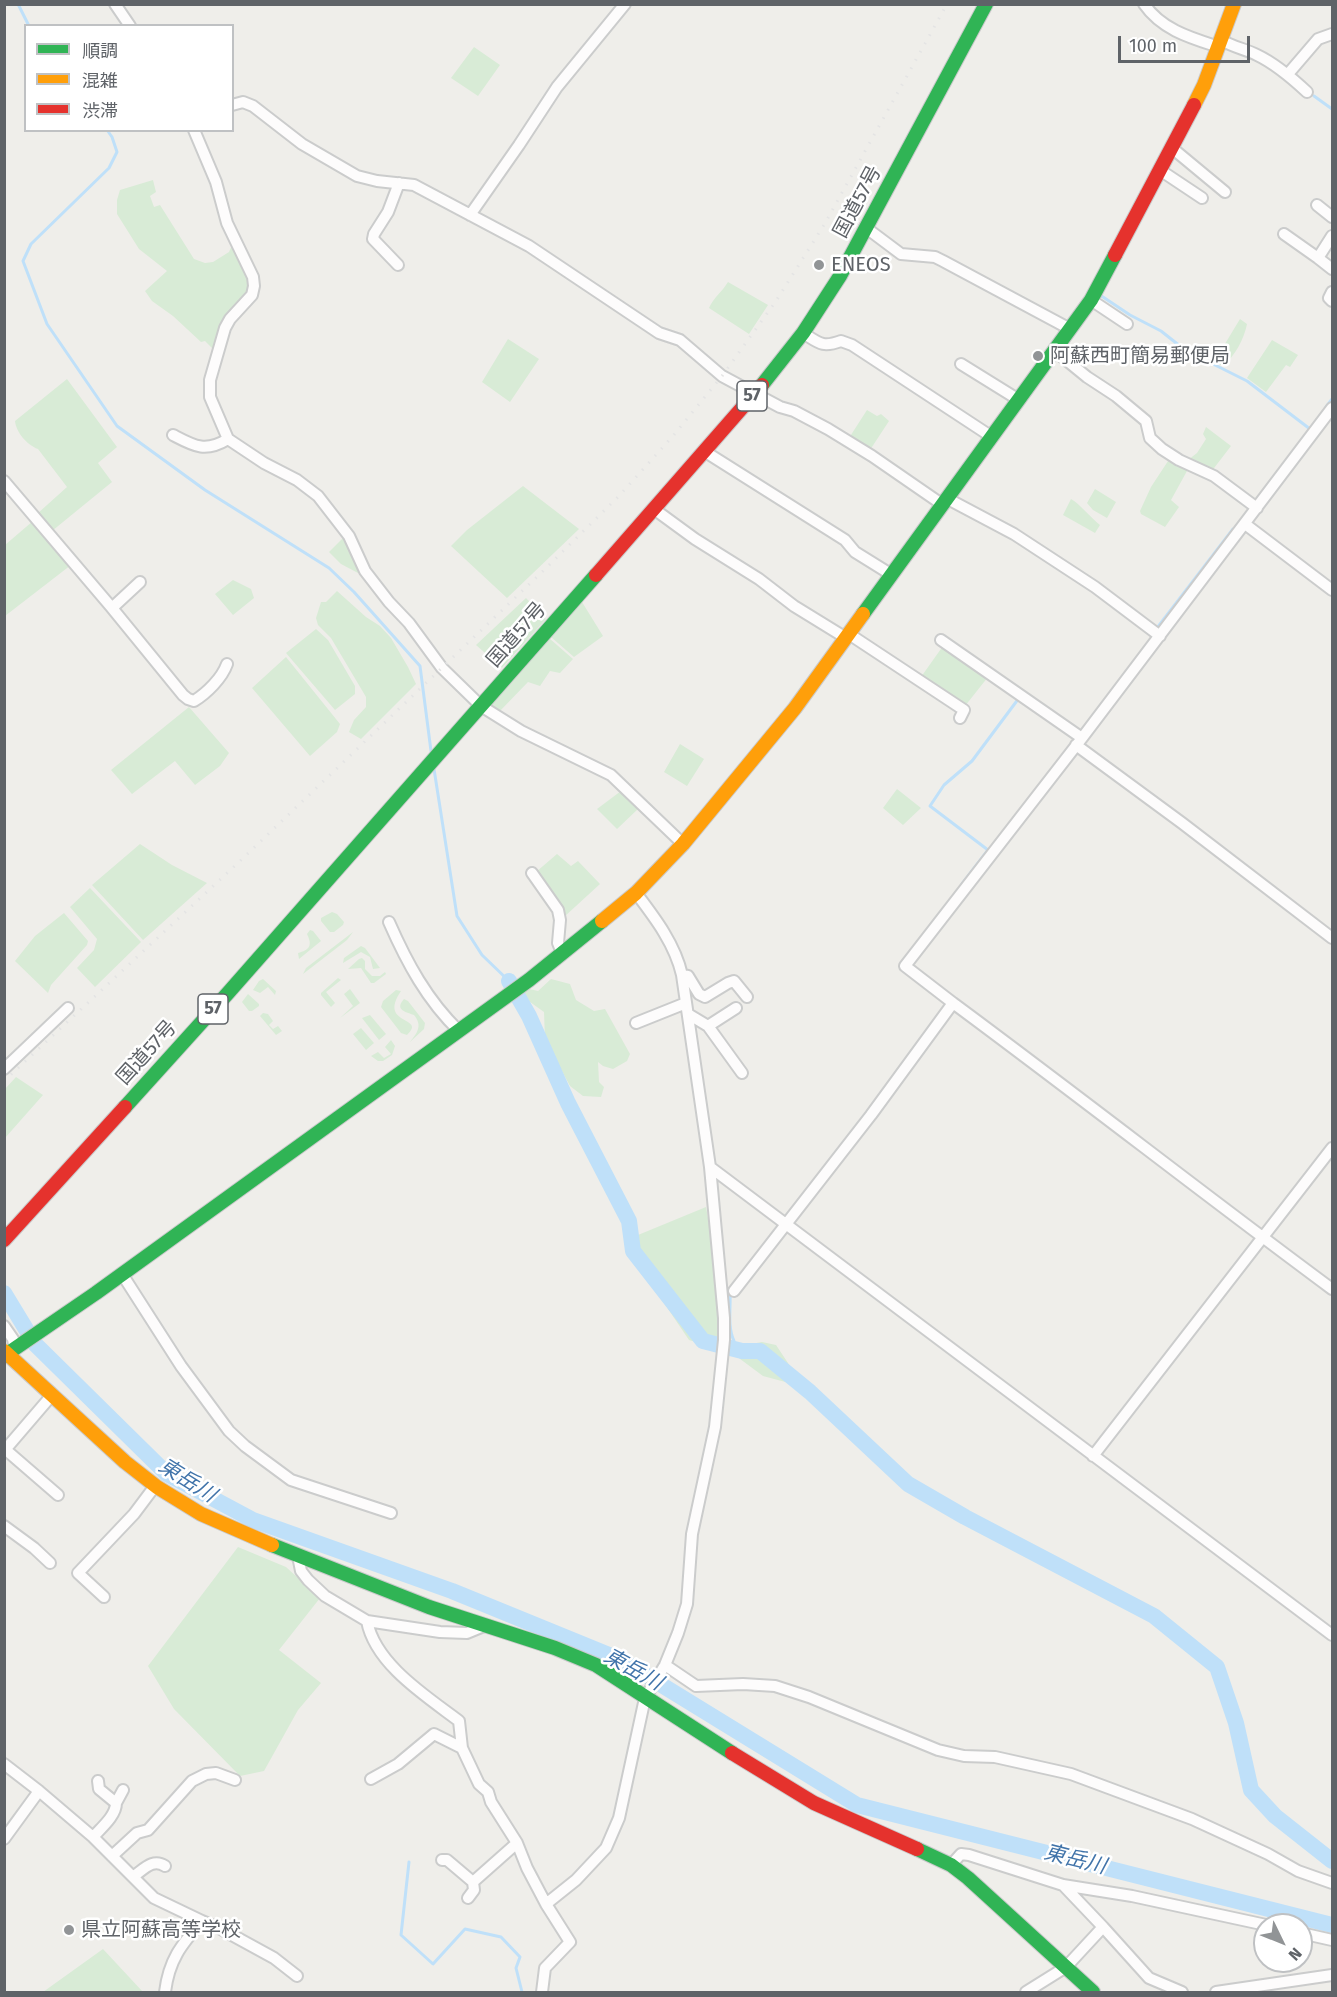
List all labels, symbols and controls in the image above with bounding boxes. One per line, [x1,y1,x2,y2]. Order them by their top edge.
legend [24,24,234,132]
scale bar [1121,24,1253,62]
text: 100 m [1129,35,1177,57]
text: 順調 [82,40,118,62]
text: 混雑 [82,70,118,92]
text: 渋滞 [82,100,118,122]
street label: 国道57号 [829,162,887,242]
place label: ENEOS [831,253,891,277]
marker: ENEOS [812,258,826,272]
place label: 阿蘇西町簡易郵便局 [1050,344,1230,368]
marker: 阿蘇西町簡易郵便局 [1031,349,1045,363]
road number: 57 [737,381,767,411]
street label: 国道57号 [482,598,552,672]
road number: 57 [198,994,228,1024]
street label: 国道57号 [112,1016,182,1090]
water label: 東岳川 [154,1454,220,1508]
water label: 東岳川 [599,1644,667,1696]
water label: 東岳川 [1041,1840,1109,1880]
north arrow [1253,1913,1313,1973]
place label: 県立阿蘇高等学校 [81,1918,241,1942]
marker: 県立阿蘇高等学校 [62,1923,76,1937]
text: N [1285,1944,1306,1965]

